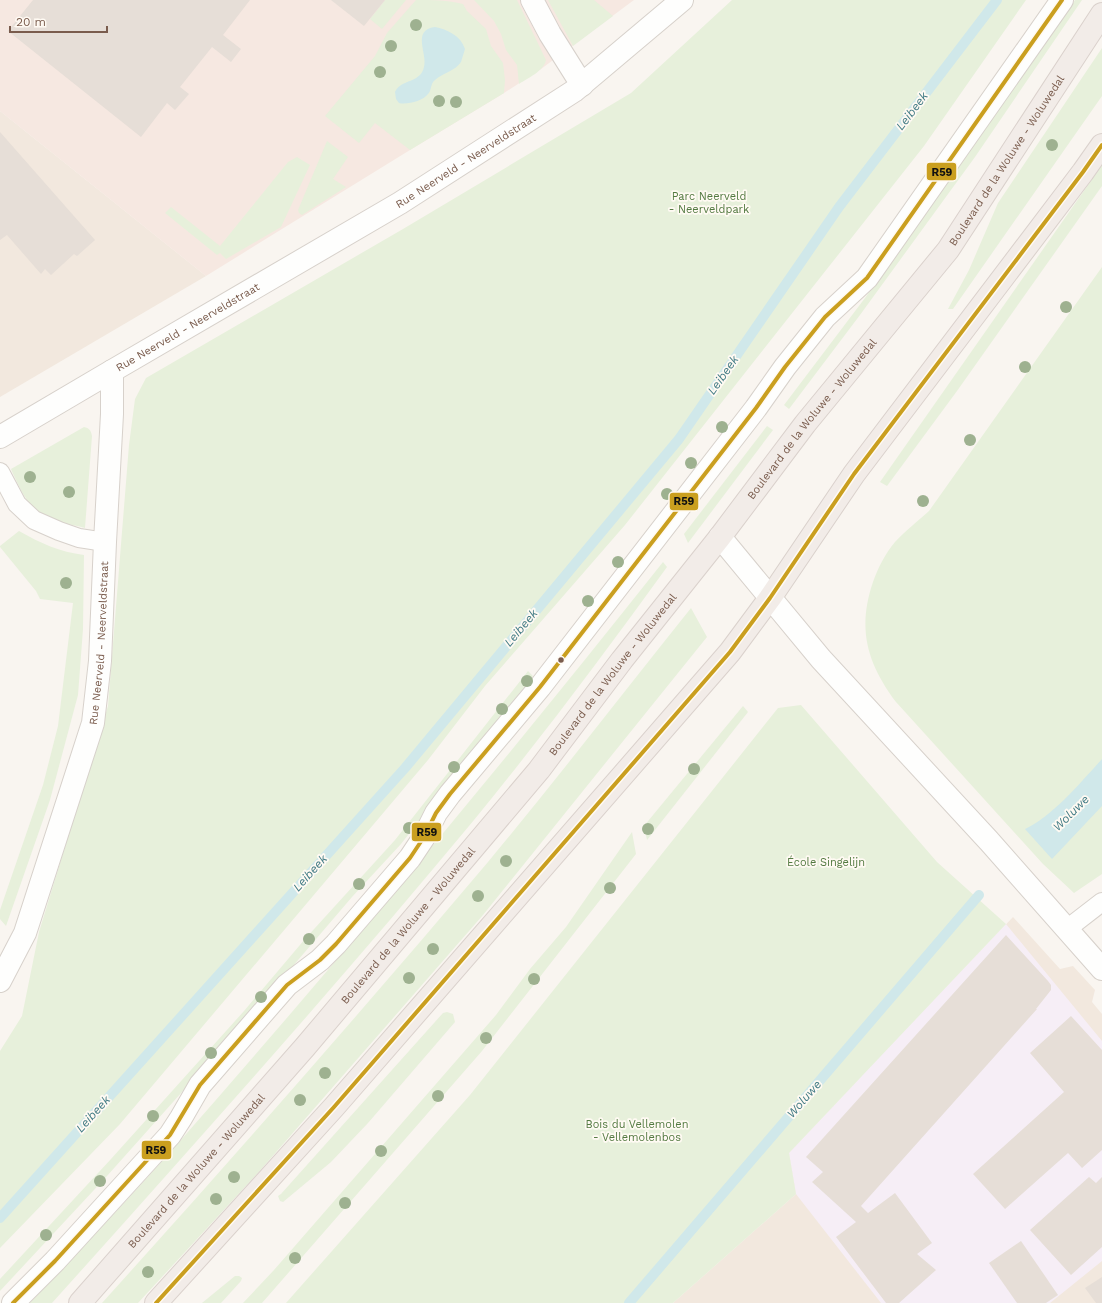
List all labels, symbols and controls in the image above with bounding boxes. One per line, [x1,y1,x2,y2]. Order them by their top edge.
scale bar [10,8,107,34]
text: 20 m [16,15,46,29]
street label: Boulevard de la Woluwe - Woluwedal [946,72,1067,248]
water label: Leibeek [893,89,931,133]
street label: Rue Neerveld - Neerveldstraat [393,111,538,211]
line badge: R59 [926,162,957,181]
text: R59 [932,166,953,179]
park label: Parc Neerveld - Neerveldpark [669,190,749,216]
street label: Rue Neerveld - Neerveldstraat [113,280,262,374]
street label: Boulevard de la Woluwe - Woluwedal [744,335,879,502]
water label: Leibeek [705,352,742,397]
line badge: R59 [669,492,699,511]
text: R59 [674,495,695,508]
street label: Rue Neerveld - Neerveldstraat [86,561,111,726]
street label: Boulevard de la Woluwe - Woluwedal [546,590,679,758]
water label: Leibeek [501,606,541,649]
unlabelled marker [556,655,566,665]
water label: Woluwe [1050,792,1092,834]
line badge: R59 [411,822,442,842]
text: R59 [417,826,438,839]
street label: Boulevard de la Woluwe - Woluwedal [338,844,478,1006]
water label: Leibeek [290,851,330,894]
park label: École Singelijn [787,855,865,869]
water label: Woluwe [784,1077,824,1121]
street label: Boulevard de la Woluwe - Woluwedal [125,1091,268,1251]
water label: Leibeek [73,1092,113,1135]
park label: Bois du Vellemolen - Vellemolenbos [586,1118,688,1144]
line badge: R59 [141,1140,172,1160]
text: R59 [146,1144,167,1157]

